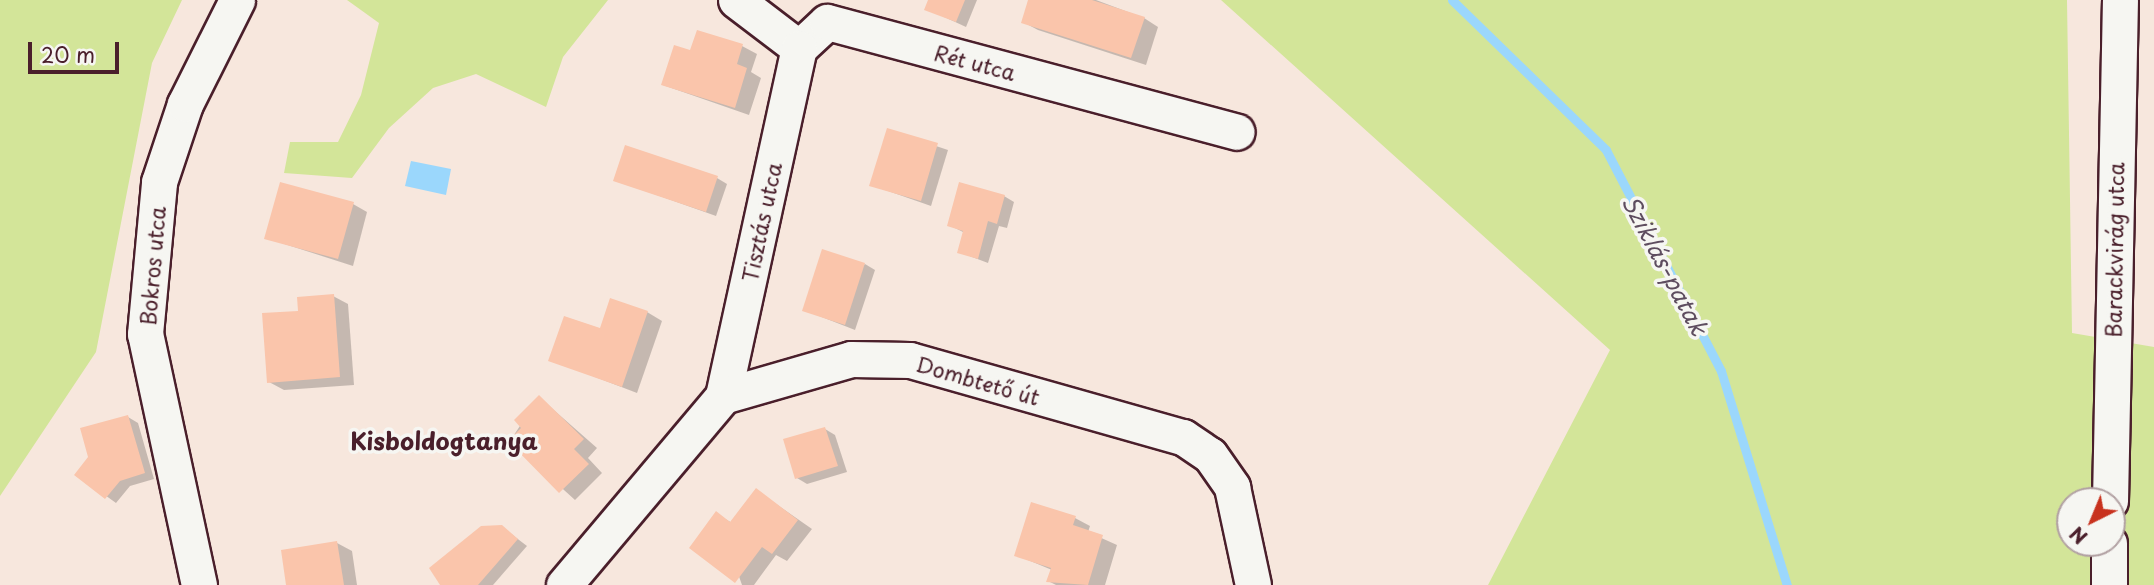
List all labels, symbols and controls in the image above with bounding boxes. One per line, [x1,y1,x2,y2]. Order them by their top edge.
scale bar [32,28,122,72]
text: 20 m [41,38,95,70]
street label: Rét utca [930,39,1020,85]
street label: Tisztás utca [736,160,786,284]
street label: Barackvirág utca [2100,162,2128,338]
water label: Sziklás-patak [1617,190,1713,340]
street label: Bokros utca [134,205,170,327]
street label: Dombtető út [913,350,1043,410]
district label: Kisboldogtanya [350,427,538,455]
north arrow [2056,487,2126,557]
text: N [2063,521,2093,551]

